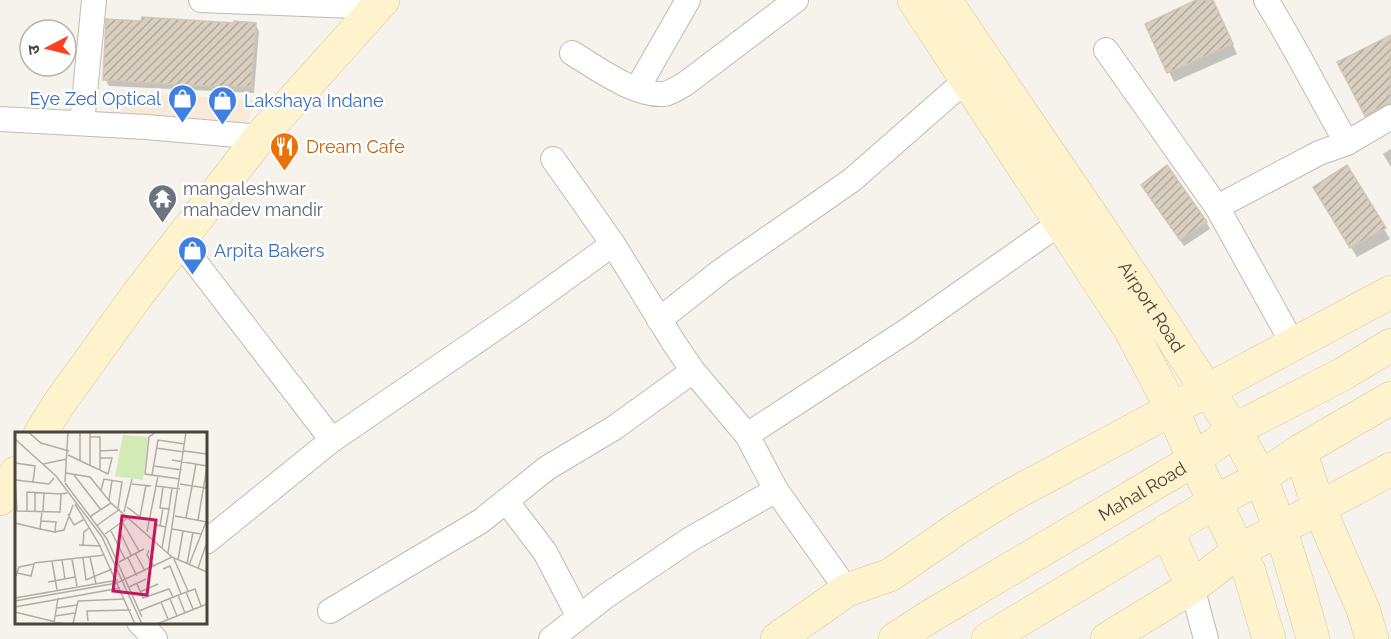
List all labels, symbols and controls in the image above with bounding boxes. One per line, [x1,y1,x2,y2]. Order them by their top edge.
north arrow [18,18,78,78]
text: उ [24,43,44,56]
shop icon: Eye Zed Optical [166,82,198,124]
shop icon: Lakshaya Indane [207,84,239,126]
place label: Eye Zed Optical [29,88,161,109]
place label: Lakshaya Indane [244,90,384,111]
restaurant icon: Dream Cafe [269,130,301,172]
place label: Dream Cafe [306,136,405,157]
place label: mangaleshwar mahadev mandir [183,178,324,220]
temple icon: mangaleshwar mahadev mandir [146,182,178,224]
shop icon: Arpita Bakers [177,234,209,276]
place label: Arpita Bakers [214,240,325,261]
street label: Airport Road [1115,257,1190,356]
inset map [15,432,207,624]
street label: Mahal Road [1094,457,1189,525]

